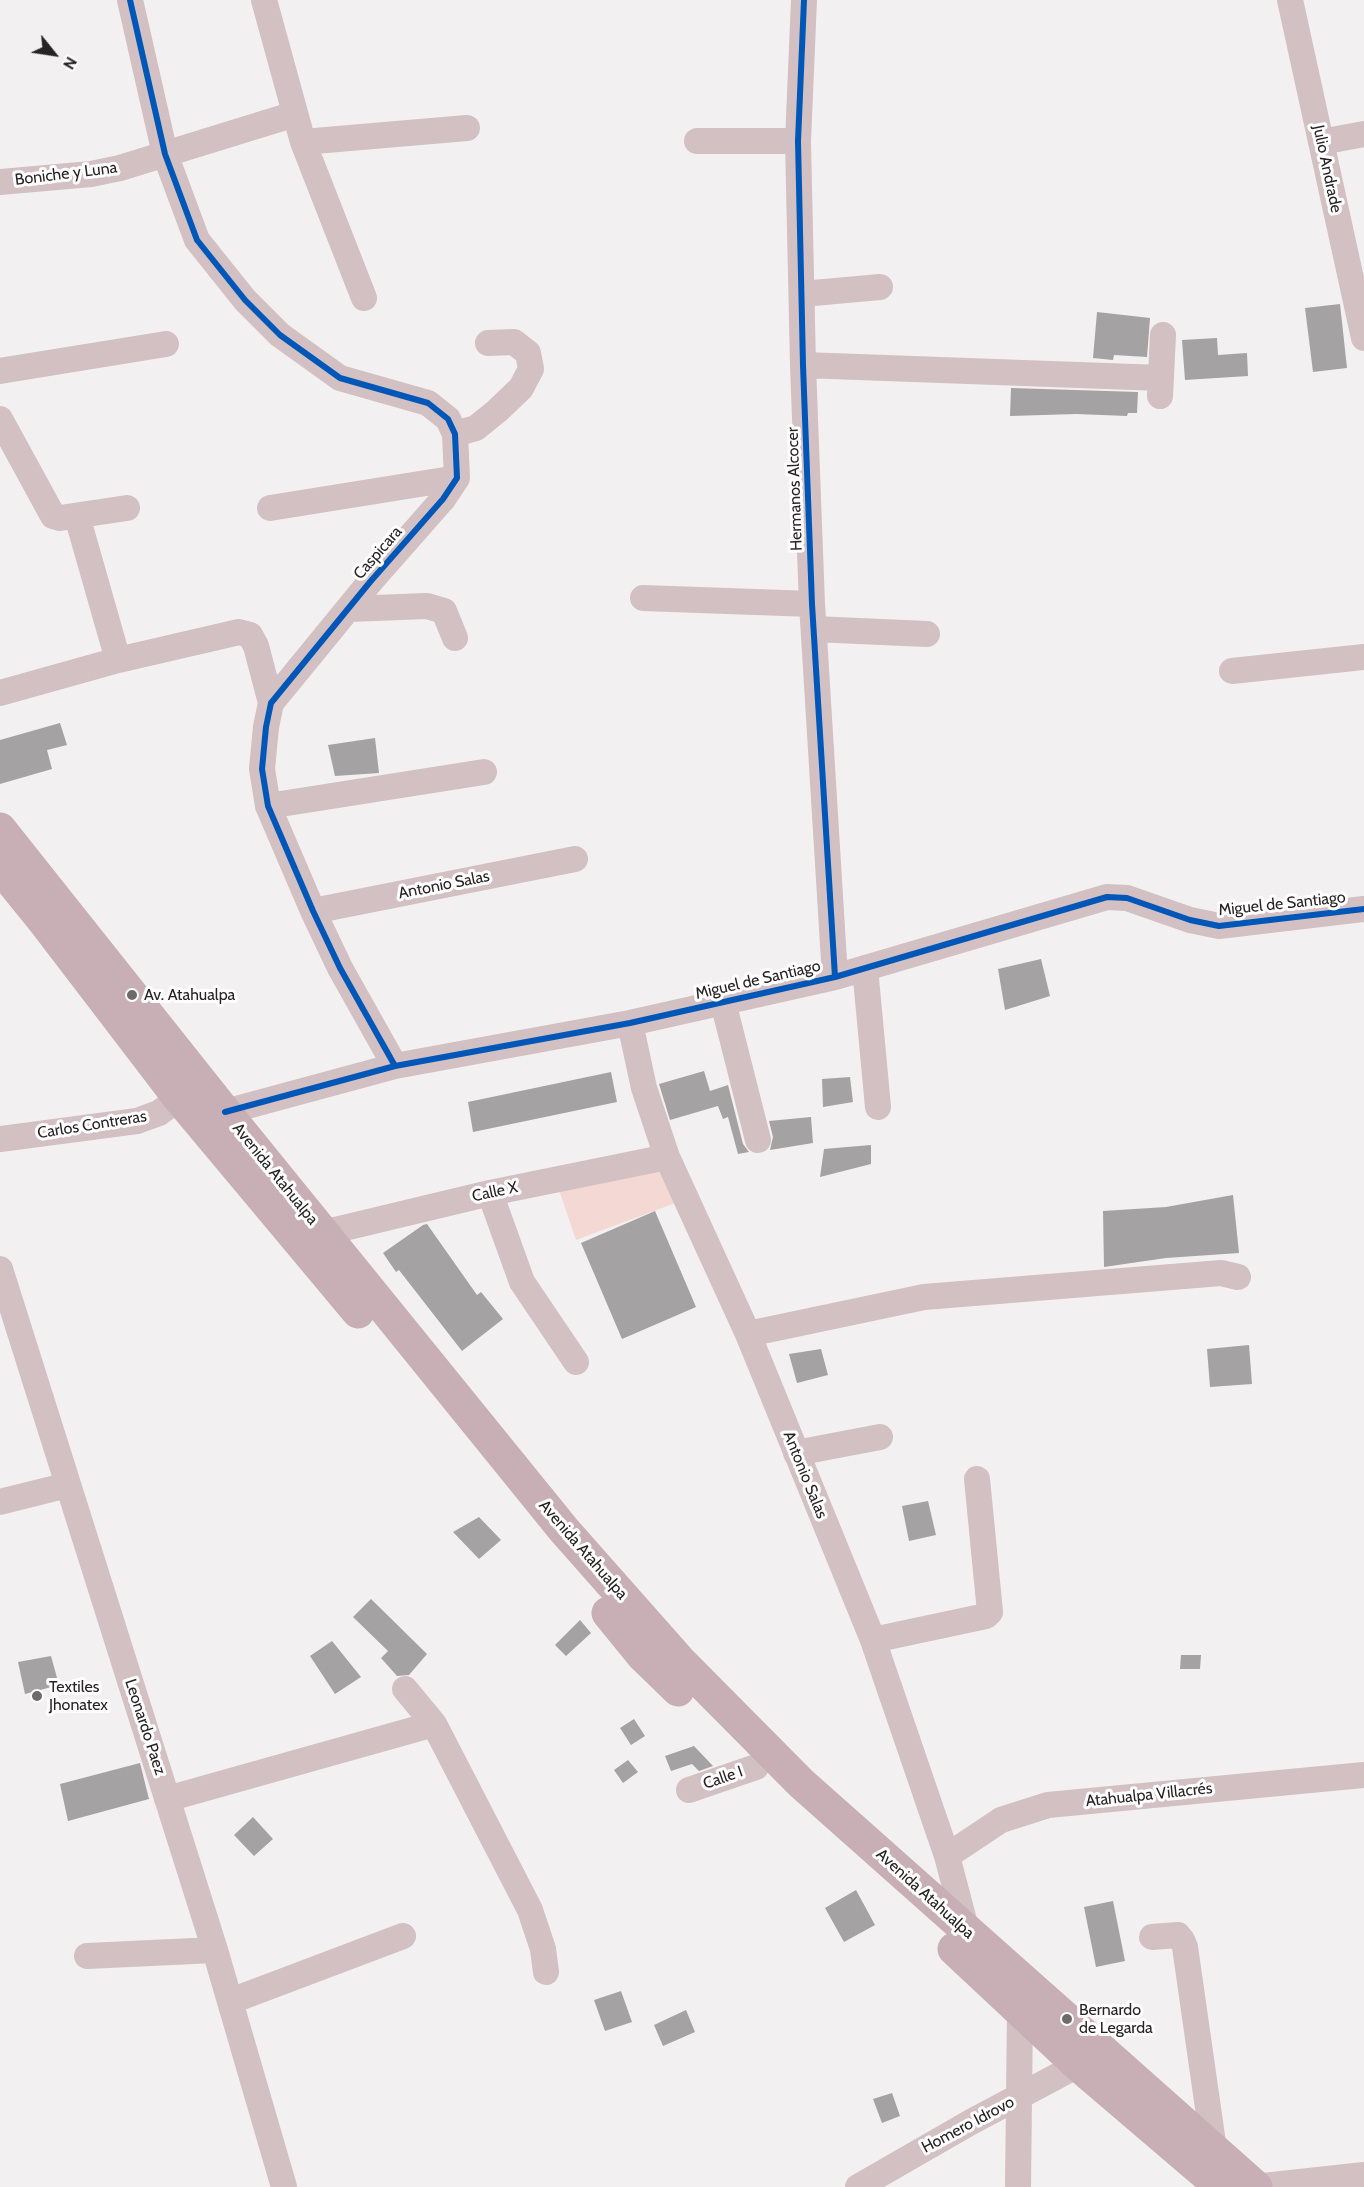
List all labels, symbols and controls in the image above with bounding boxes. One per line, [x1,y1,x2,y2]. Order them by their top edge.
north arrow [24,24,84,84]
text: N [59,54,81,73]
street label: Julio Andrade [1308,123,1346,215]
street label: Boniche y Luna [14,158,118,190]
street label: Hermanos Alcocer [783,427,807,551]
street label: Caspicara [350,523,406,583]
street label: Antonio Salas [397,867,491,903]
street label: Miguel de Santiago [1217,888,1347,920]
street label: Miguel de Santiago [694,956,822,1004]
place label: Av. Atahualpa [144,985,235,1005]
marker: Av. Atahualpa [125,988,139,1002]
street label: Carlos Contreras [36,1107,148,1143]
street label: Avenida Atahualpa [228,1119,322,1229]
street label: Calle X [470,1178,520,1206]
street label: Antonio Salas [779,1428,831,1522]
street label: Avenida Atahualpa [535,1496,631,1604]
place label: Textiles Jhonatex [49,1677,108,1715]
street label: Leonardo Paez [120,1677,170,1777]
marker: Textiles Jhonatex [30,1689,44,1703]
street label: Calle I [701,1762,745,1794]
street label: Atahualpa Villacrés [1085,1779,1213,1811]
street label: Avenida Atahualpa [872,1845,978,1943]
place label: Bernardo de Legarda [1079,2000,1153,2038]
marker: Bernardo de Legarda [1060,2012,1074,2026]
street label: Homero Idrovo [918,2093,1018,2157]

